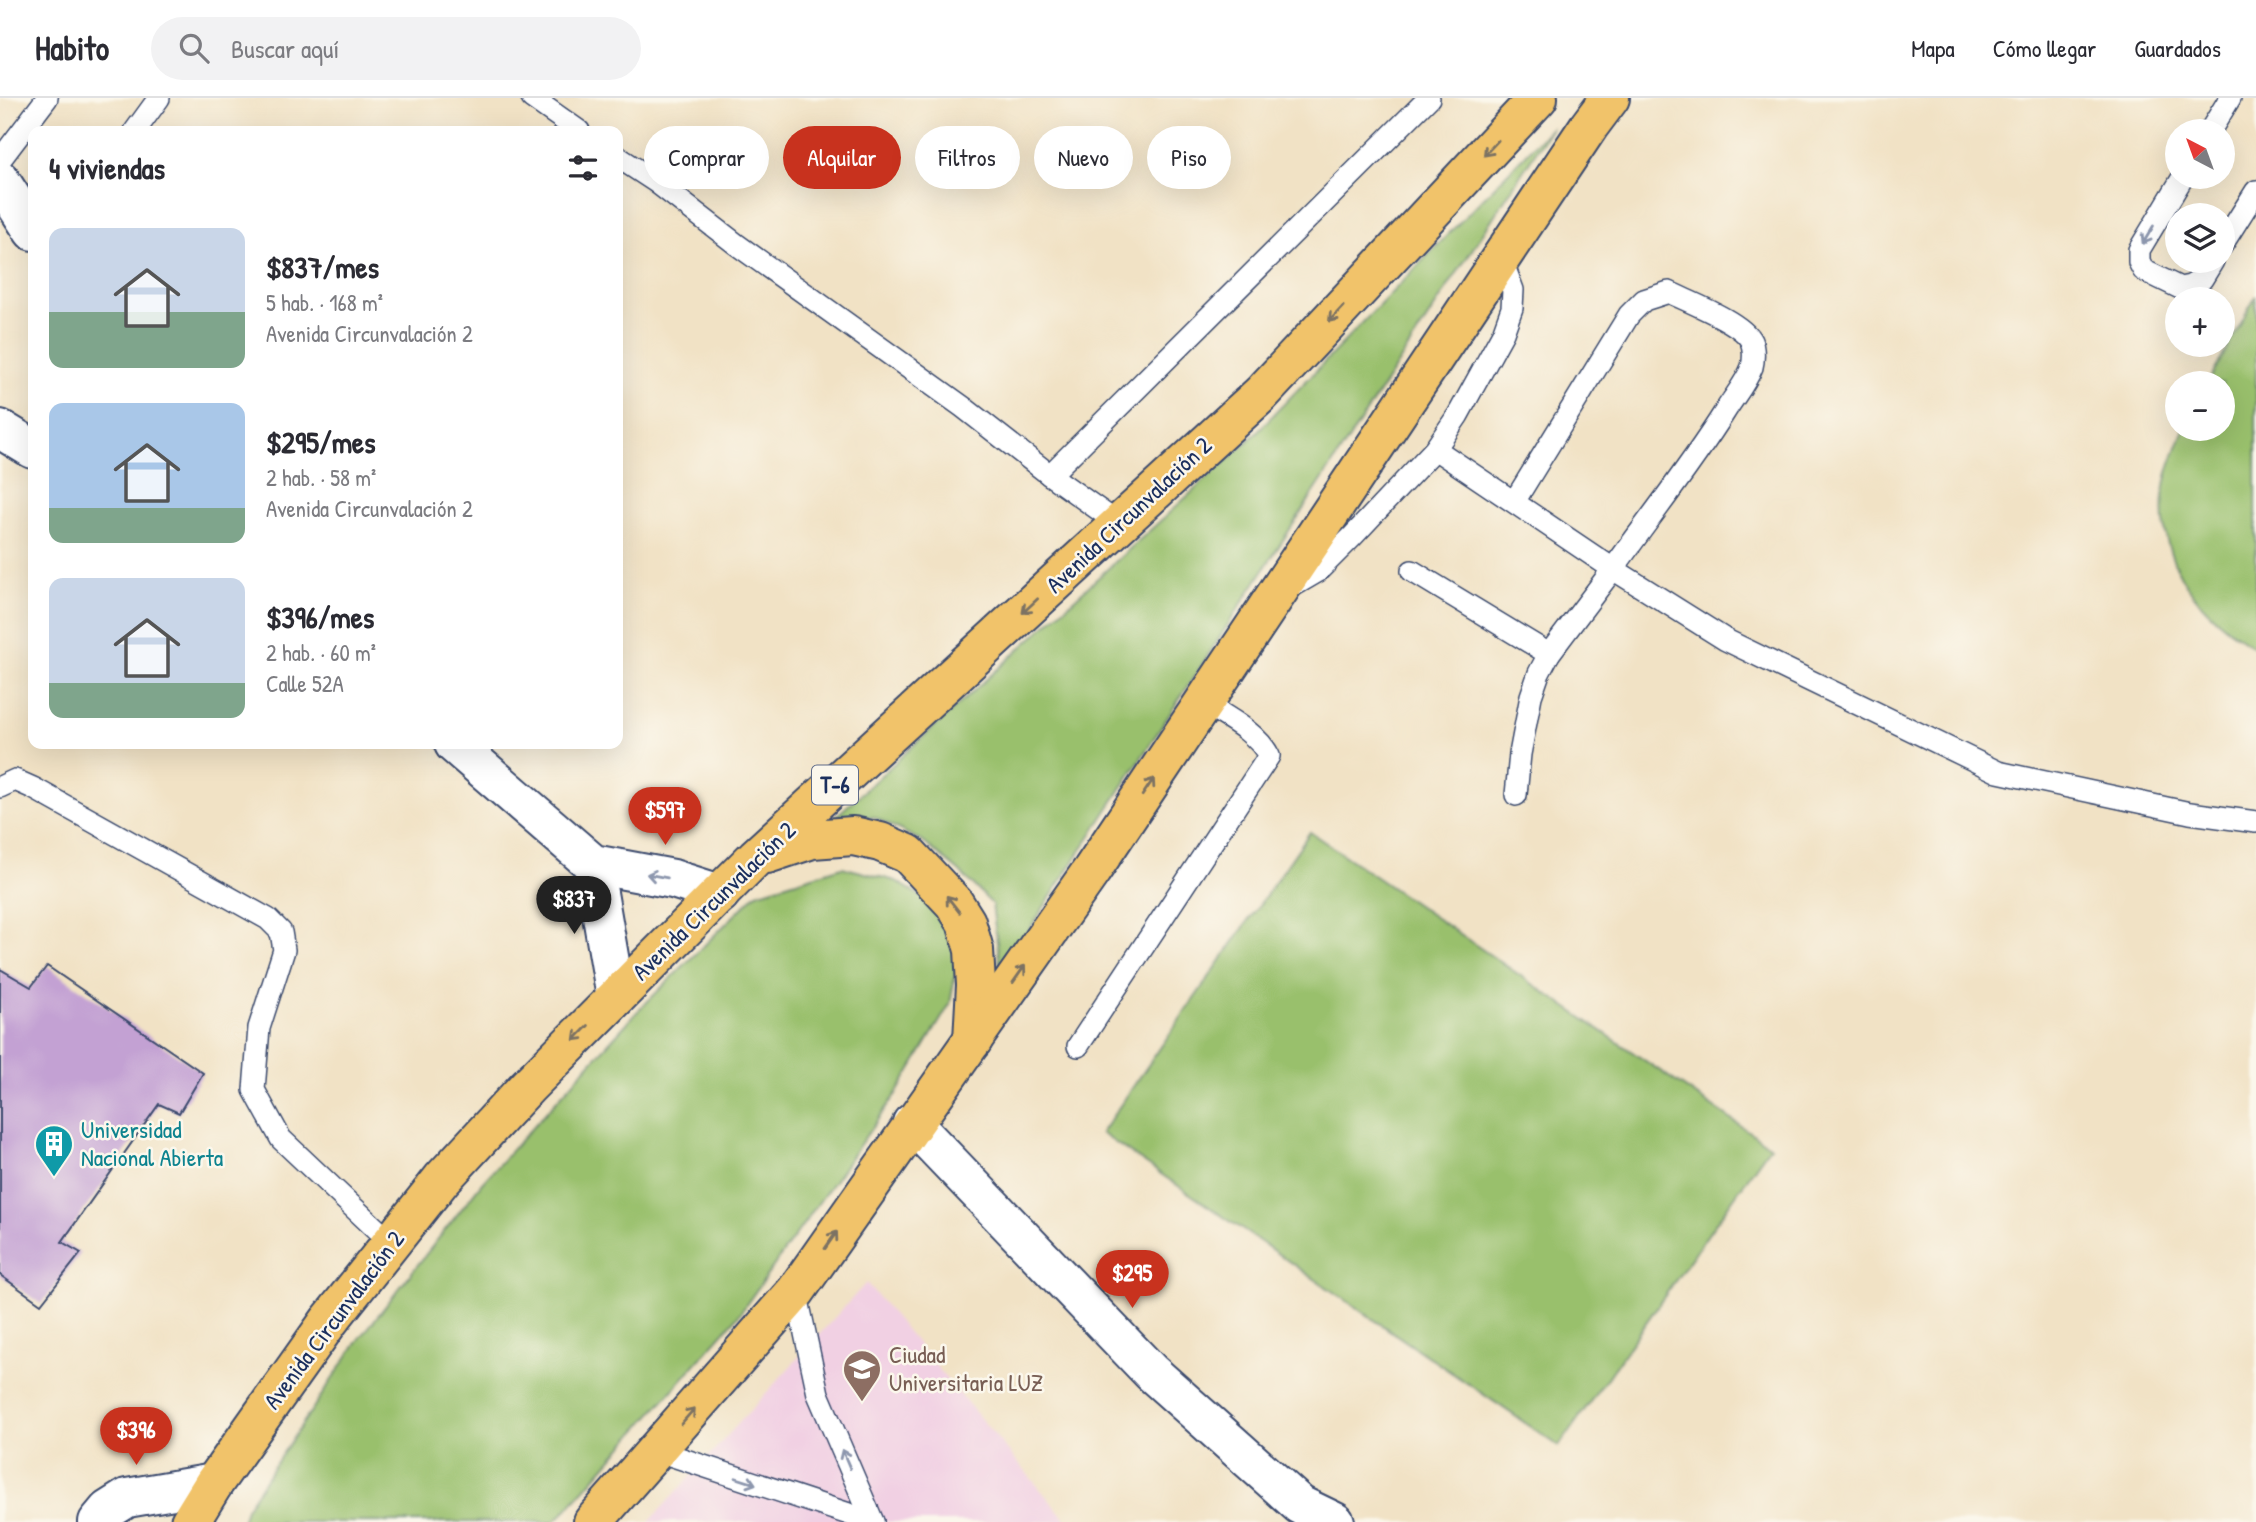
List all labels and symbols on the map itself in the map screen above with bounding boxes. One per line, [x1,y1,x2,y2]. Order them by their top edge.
north arrow [2165,119,2235,189]
one-way arrow [1483,139,1500,156]
one-way arrow [2141,225,2155,245]
one-way arrow [1328,305,1344,323]
street label: Avenida Circunvalación 2 [1039,429,1218,600]
one-way arrow [1021,598,1039,614]
road number: T-6 [812,765,858,804]
one-way arrow [1141,778,1155,797]
pin: $597 [624,788,706,847]
street label: Avenida Circunvalación 2 [625,814,802,987]
one-way arrow [646,869,669,882]
pin: $837 [533,876,615,936]
one-way arrow [946,895,961,913]
one-way arrow [1012,965,1026,984]
one-way arrow [572,1024,589,1041]
place label: Universidad Nacional Abierta [81,1113,223,1173]
building icon: Universidad Nacional Abierta [33,1123,75,1178]
street label: Avenida Circunvalación 2 [256,1224,411,1415]
one-way arrow [824,1231,838,1250]
pin: $295 [1091,1250,1173,1310]
place label: Ciudad Universitaria LUZ [889,1338,1043,1398]
school or university icon: Ciudad Universitaria LUZ [841,1348,883,1403]
pin: $396 [95,1408,177,1467]
one-way arrow [680,1408,696,1426]
one-way arrow [838,1449,851,1470]
one-way arrow [734,1475,756,1488]

